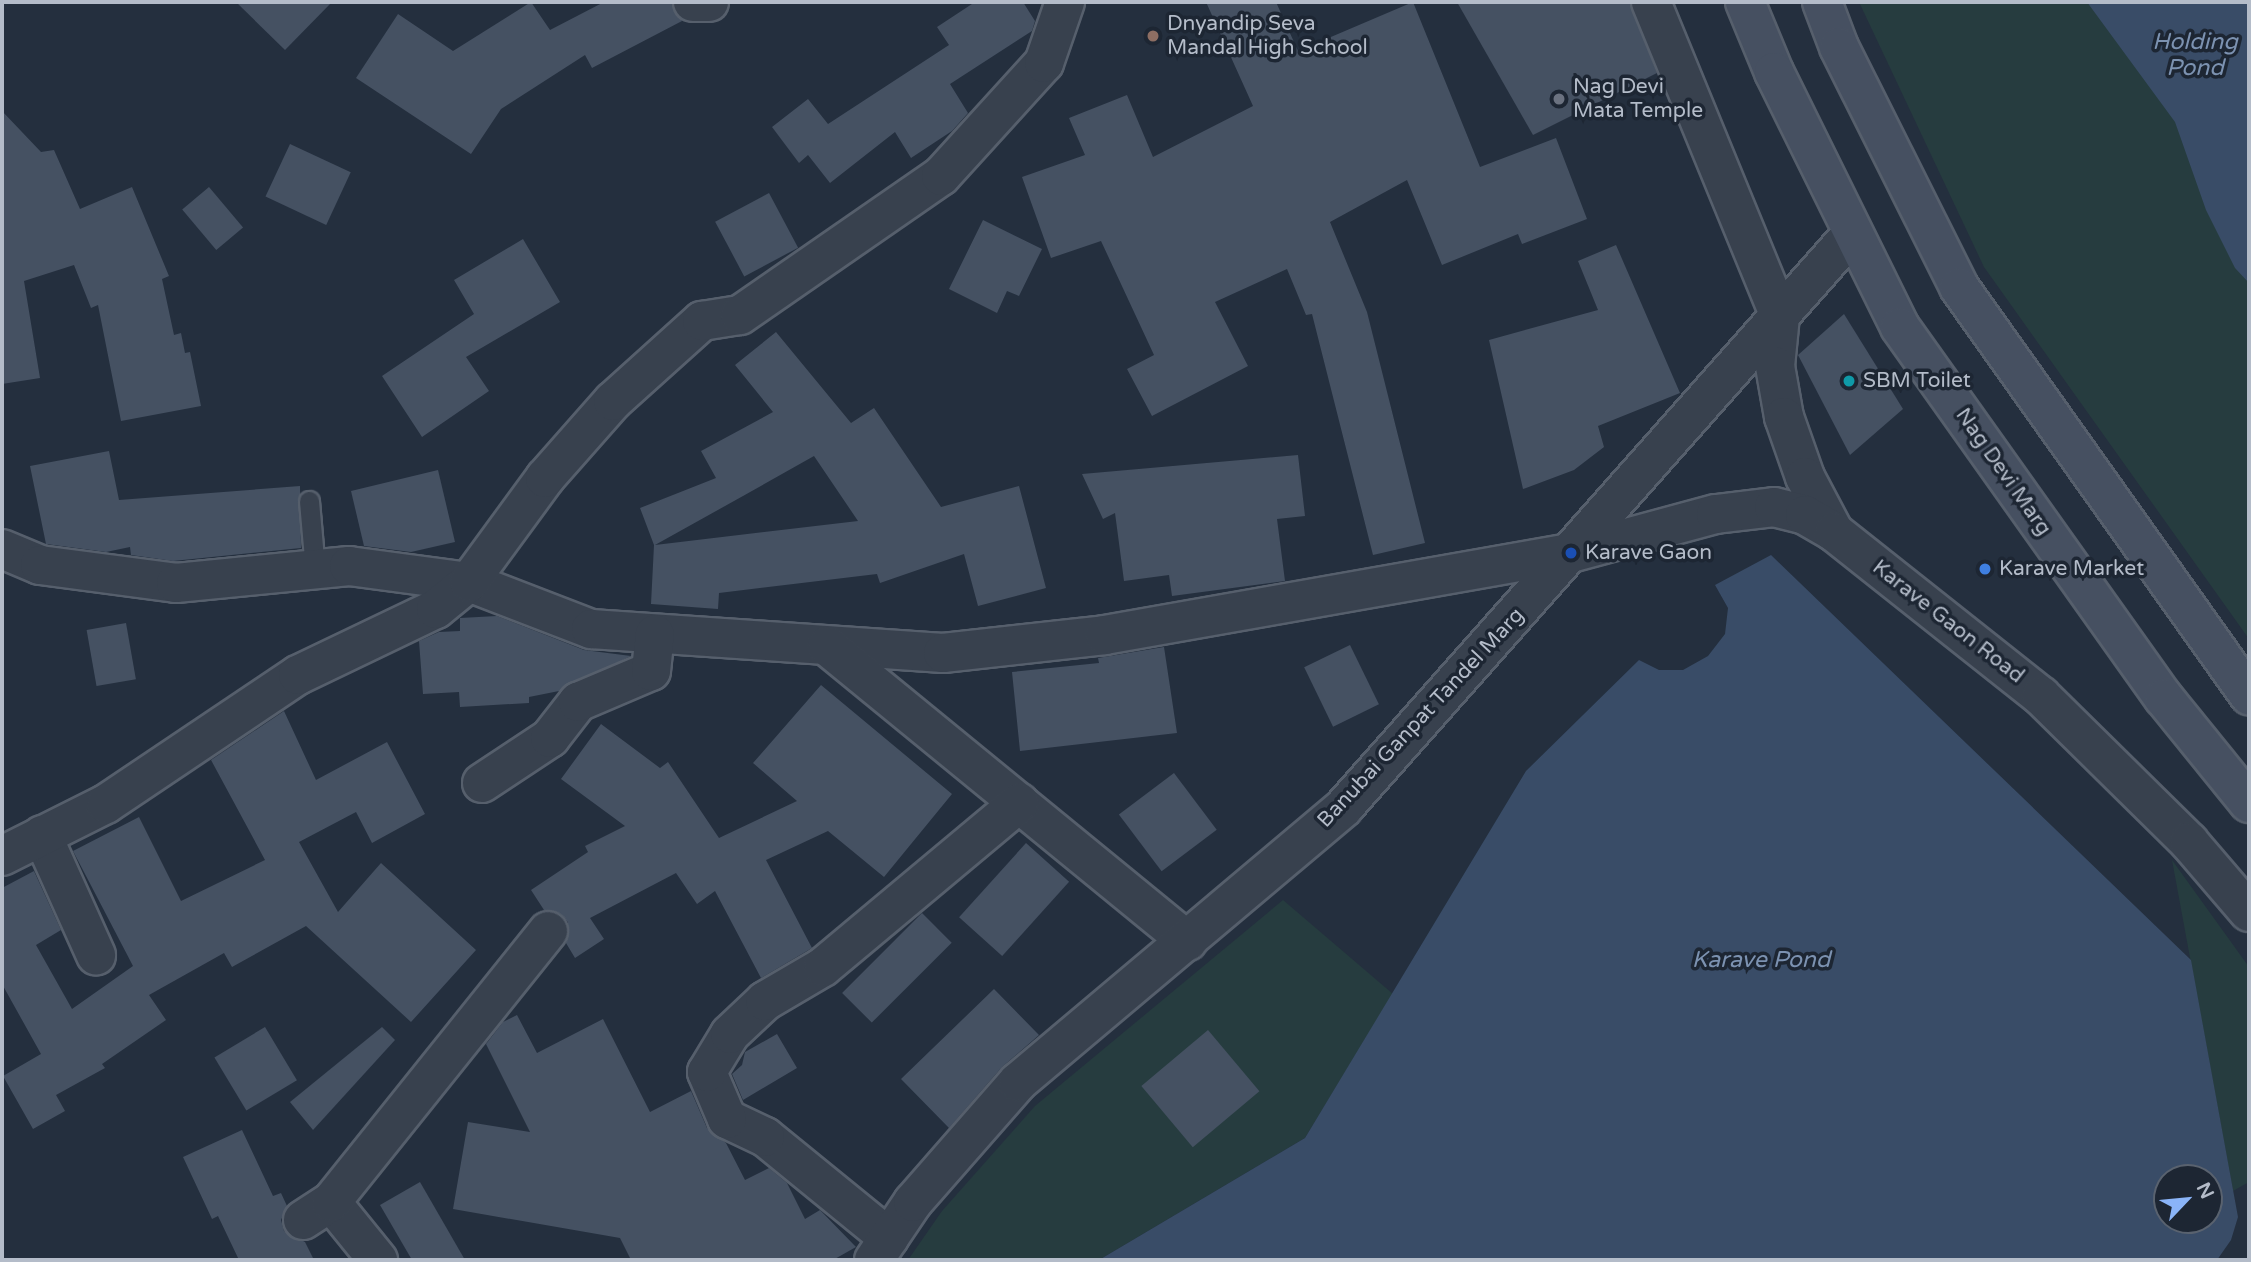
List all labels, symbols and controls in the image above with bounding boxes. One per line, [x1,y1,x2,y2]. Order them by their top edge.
place label: Dnyandip Seva Mandal High School [1167,11,1368,61]
marker: Dnyandip Seva Mandal High School [1145,28,1161,44]
water label: Holding Pond [2152,28,2238,82]
place label: Nag Devi Mata Temple [1573,74,1703,124]
marker: Nag Devi Mata Temple [1551,91,1567,107]
place label: SBM Toilet [1863,368,1971,394]
marker: SBM Toilet [1841,373,1857,389]
street label: Nag Devi Marg [1950,404,2056,540]
place label: Karave Gaon [1585,540,1712,566]
marker: Karave Gaon [1563,545,1579,561]
street label: Karave Gaon Road [1867,555,2029,689]
place label: Karave Market [1999,556,2144,582]
marker: Karave Market [1977,561,1993,577]
street label: Banubai Ganpat Tandel Marg [1313,603,1529,833]
water label: Karave Pond [1692,946,1830,974]
north arrow [2153,1164,2223,1234]
text: N [2192,1179,2218,1202]

